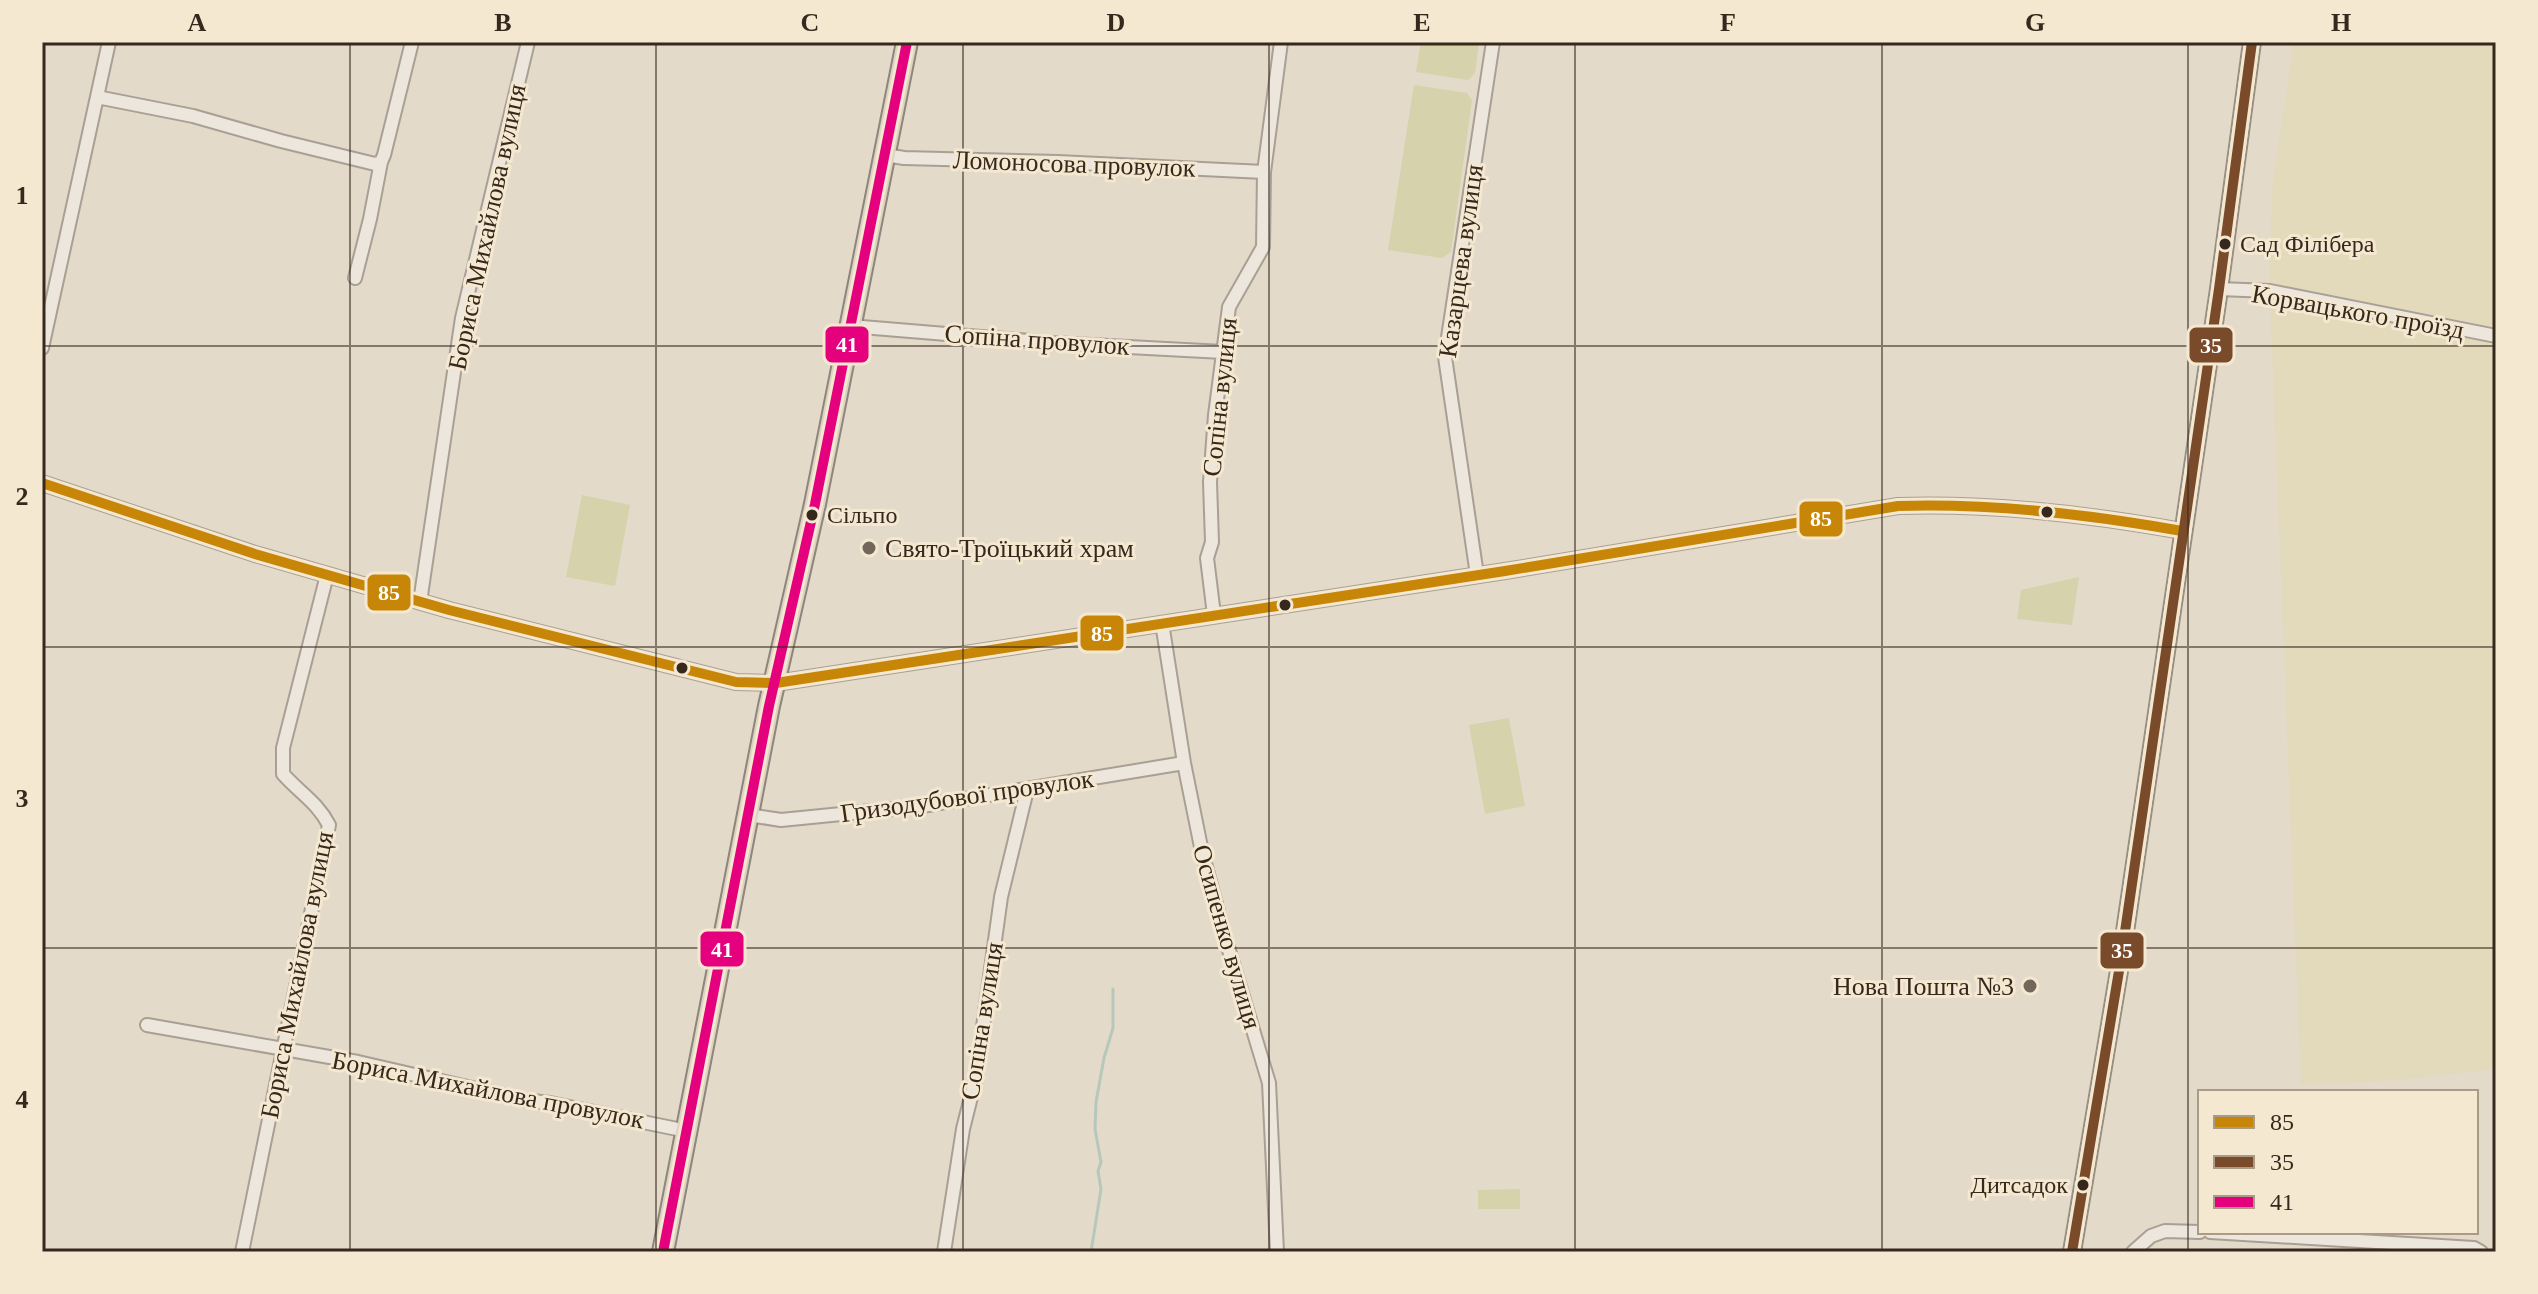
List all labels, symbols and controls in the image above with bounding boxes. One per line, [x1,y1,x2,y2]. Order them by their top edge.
text: A [188,8,207,37]
text: B [494,8,512,37]
text: C [801,8,819,37]
text: D [1107,8,1125,37]
text: E [1413,8,1431,37]
text: F [1720,8,1736,37]
text: G [2025,8,2045,37]
text: H [2331,8,2351,37]
street label: Бориса Михайлова вулиця [442,81,532,373]
street label: Ломоносова провулок [952,145,1196,183]
street label: Казарцева вулиця [1433,163,1489,359]
text: 1 [16,181,29,210]
place label: Сад Філібера [2240,231,2375,257]
marker: Сад Філібера [2217,236,2233,252]
street label: Корвацького проїзд [2249,279,2467,345]
street label: Сопіна вулиця [1197,316,1243,478]
street label: Сопіна провулок [944,319,1131,361]
line badge: 41 [824,325,870,364]
line badge: 35 [2188,326,2234,364]
text: 41 [836,332,858,357]
text: 35 [2200,333,2222,358]
text: 2 [16,482,29,511]
line badge: 85 [1798,500,1844,538]
place label: Сільпо [827,502,897,528]
unlabelled marker [2039,504,2055,520]
text: 85 [1810,506,1832,531]
marker: Сільпо [804,507,820,523]
place label: Свято-Троїцький храм [885,534,1134,563]
marker: Свято-Троїцький храм [860,539,878,557]
line badge: 85 [366,573,412,612]
text: 85 [378,580,400,605]
unlabelled marker [1277,597,1293,613]
line badge: 85 [1079,614,1125,652]
text: 85 [1091,621,1113,646]
unlabelled marker [674,660,690,676]
street label: Гризодубової провулок [839,764,1096,828]
text: 3 [16,784,29,813]
street label: Бориса Михайлова вулиця [255,829,339,1121]
street label: Осипенко вулиця [1187,841,1267,1033]
line badge: 41 [699,930,745,968]
line badge: 35 [2099,931,2145,970]
text: 41 [711,937,733,962]
text: 35 [2111,938,2133,963]
street label: Сопіна вулиця [955,940,1009,1102]
place label: Нова Пошта №3 [1833,972,2014,1001]
marker: Нова Пошта №3 [2021,977,2039,995]
street label: Бориса Михайлова провулок [329,1045,647,1135]
text: 4 [16,1085,29,1114]
legend [2198,1090,2478,1234]
text: 85 [2270,1109,2294,1135]
text: 35 [2270,1149,2294,1175]
place label: Дитсадок [1971,1172,2068,1198]
marker: Дитсадок [2075,1177,2091,1193]
text: 41 [2270,1189,2294,1215]

